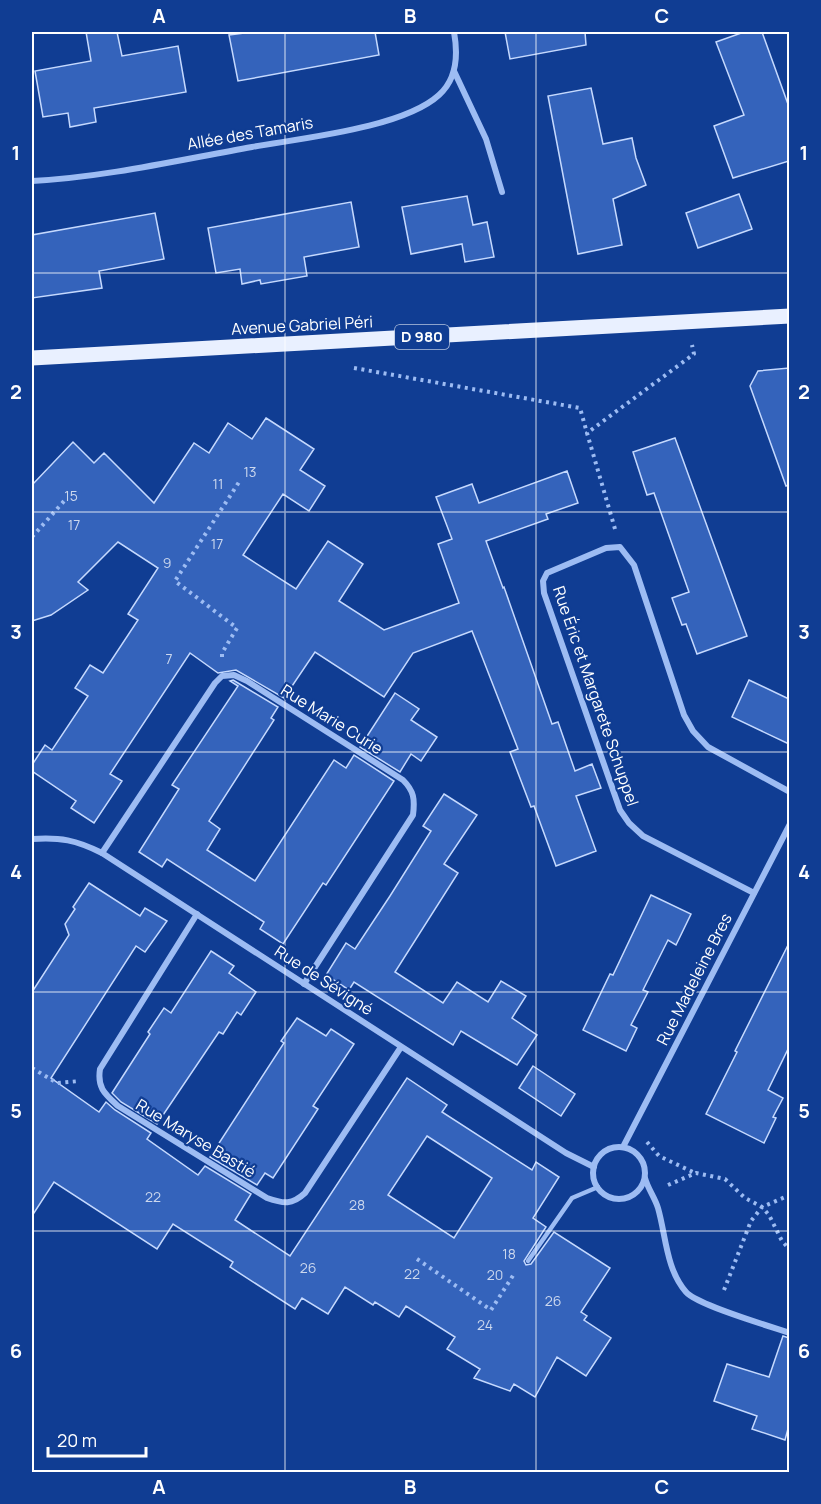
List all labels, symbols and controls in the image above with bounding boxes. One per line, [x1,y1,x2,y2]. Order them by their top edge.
text: A [152,2,166,29]
text: B [404,2,417,29]
text: C [655,2,669,29]
street label: Allée des Tamaris [185,111,315,155]
text: 1 [12,139,20,166]
text: 1 [800,139,808,166]
street label: Avenue Gabriel Péri [231,310,373,340]
road number: D 980 [395,325,449,349]
text: 2 [10,378,22,405]
text: 2 [798,378,810,405]
house number: 13 [243,462,257,481]
house number: 11 [213,474,223,493]
house number: 15 [64,486,78,505]
house number: 17 [68,515,80,534]
house number: 17 [211,534,223,553]
house number: 9 [163,553,171,572]
street label: Rue Éric et Margarete Schuppel [548,583,644,809]
text: 3 [10,618,22,645]
text: 3 [798,618,810,645]
house number: 7 [165,649,173,668]
street label: Rue Marie Curie [277,679,387,759]
text: 4 [10,858,22,885]
text: 4 [798,858,810,885]
street label: Rue Madeleine Bres [651,909,737,1049]
street label: Rue de Sévigné [271,940,377,1020]
street label: Rue Maryse Bastié [132,1094,260,1182]
text: 5 [10,1097,22,1124]
text: 5 [798,1097,810,1124]
house number: 22 [145,1187,161,1206]
house number: 28 [349,1195,365,1214]
house number: 18 [502,1244,516,1263]
house number: 26 [300,1258,316,1277]
house number: 22 [404,1264,420,1283]
house number: 20 [487,1265,503,1284]
house number: 26 [545,1291,561,1310]
house number: 24 [477,1315,493,1334]
text: 6 [10,1337,22,1364]
text: 6 [798,1337,810,1364]
scale bar [48,1420,146,1458]
text: 20 m [57,1428,97,1452]
text: A [152,1473,166,1500]
text: B [404,1473,417,1500]
text: C [655,1473,669,1500]

